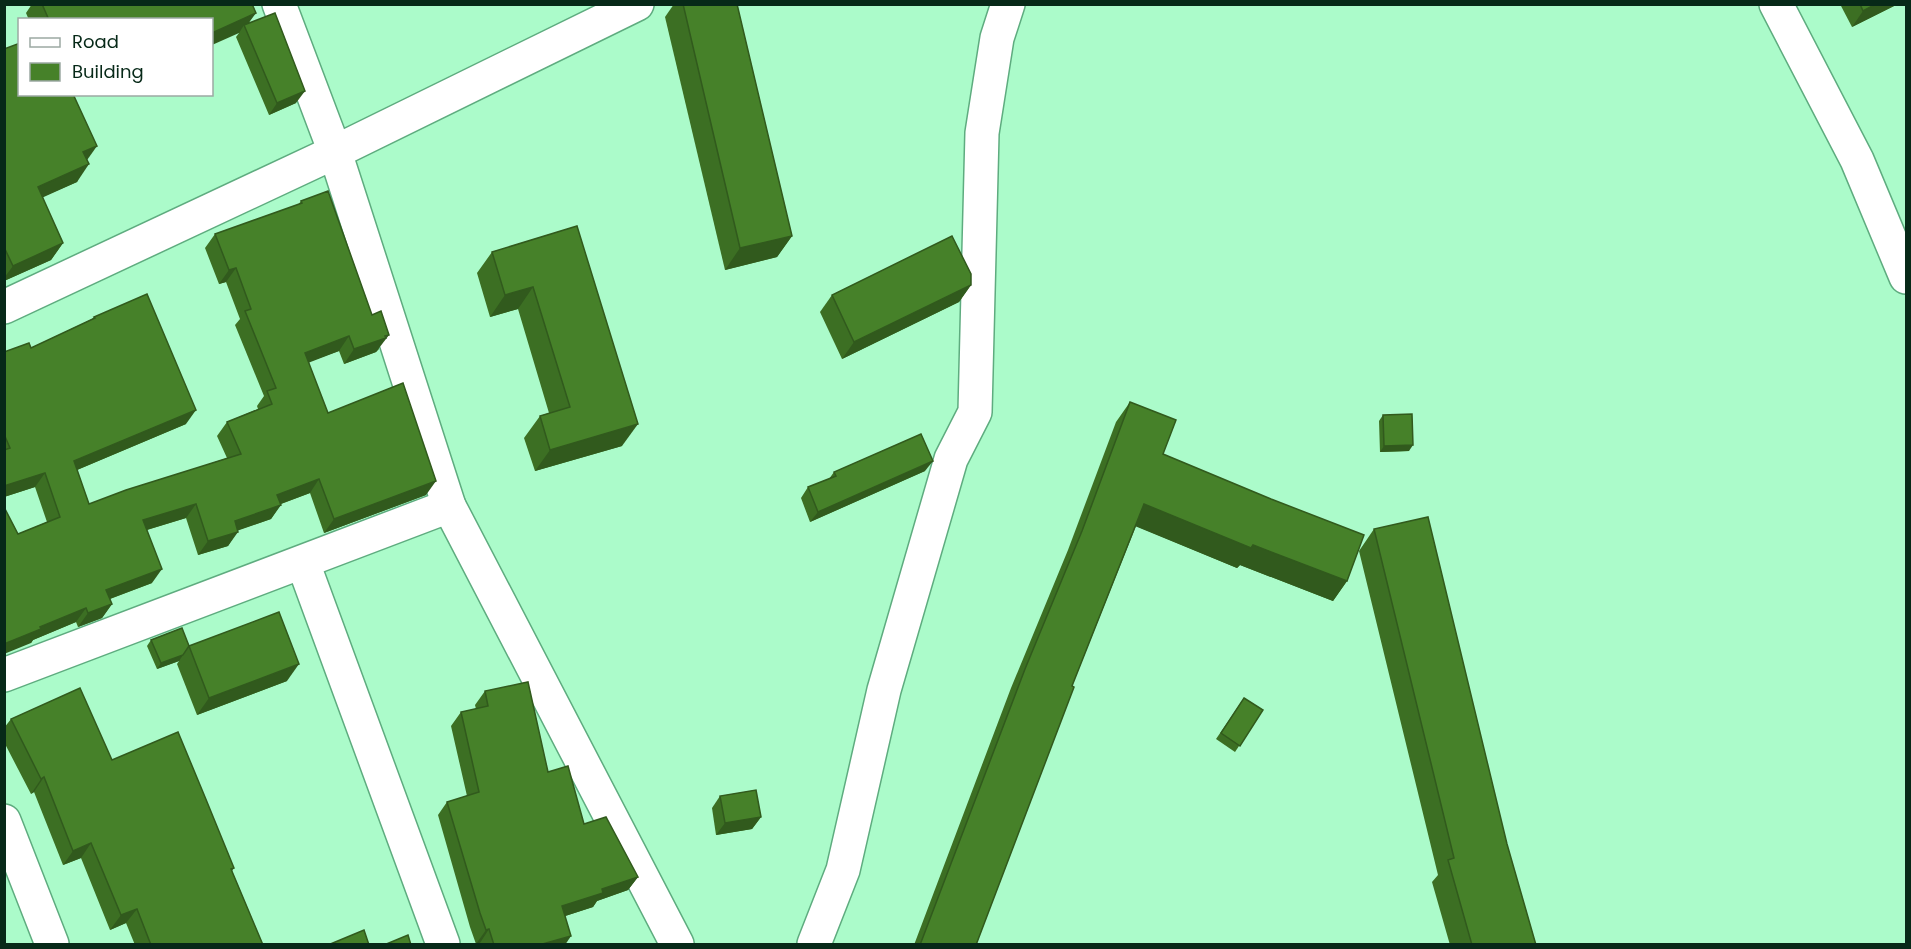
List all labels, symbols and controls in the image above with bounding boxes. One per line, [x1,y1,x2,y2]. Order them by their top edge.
legend [18,18,213,96]
text: Road [72,29,119,54]
text: Building [72,59,144,84]

